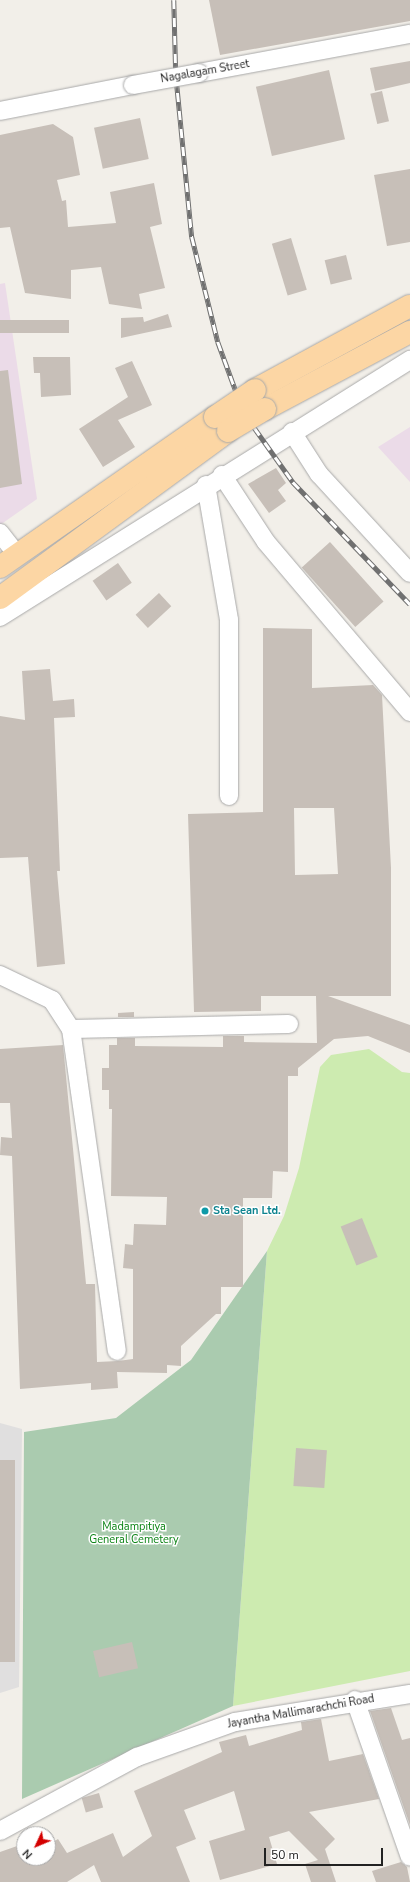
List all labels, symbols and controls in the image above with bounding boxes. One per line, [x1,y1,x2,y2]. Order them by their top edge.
street label: Nagalagam Street [160,58,250,86]
place label: Sta Sean Ltd. [213,1204,281,1218]
marker: Sta Sean Ltd. [200,1206,210,1216]
park label: Madampitiya General Cemetery [89,1521,179,1547]
street label: Jayantha Mallimarachchi Road [227,1693,375,1731]
north arrow [16,1826,56,1866]
scale bar [266,1840,385,1866]
text: N [19,1846,36,1862]
text: 50 m [271,1847,299,1863]

